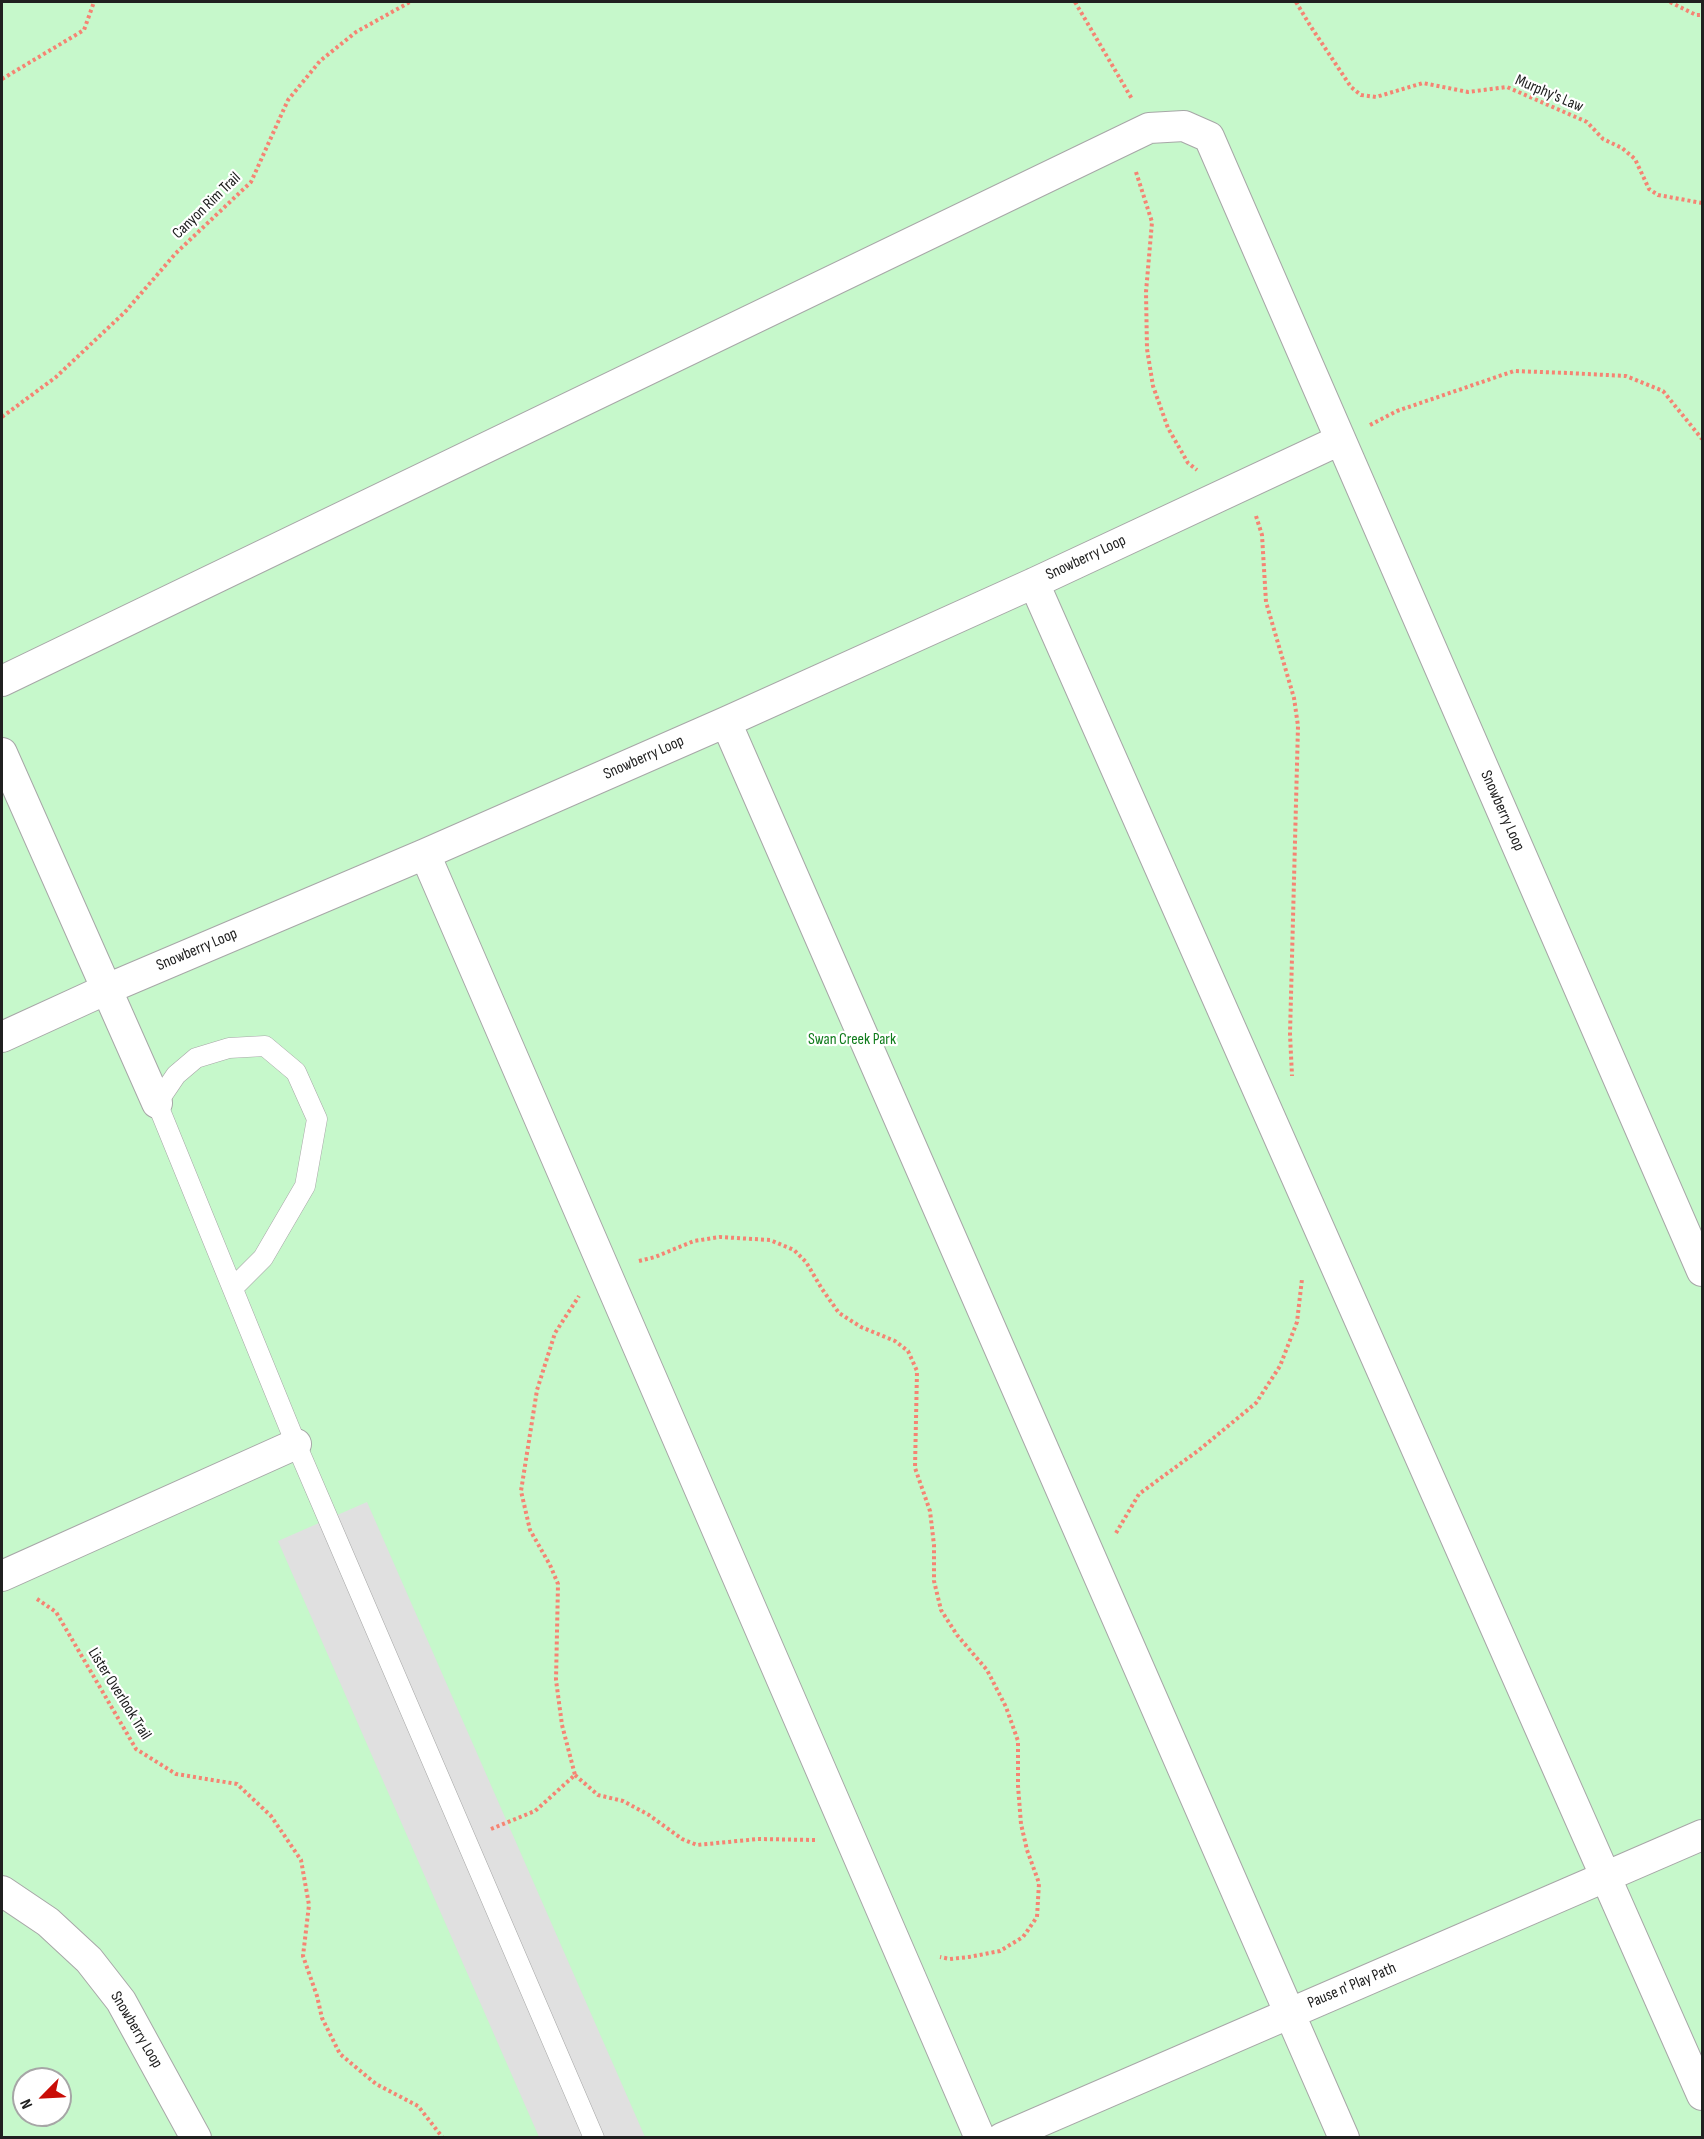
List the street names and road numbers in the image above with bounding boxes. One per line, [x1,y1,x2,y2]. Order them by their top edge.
street label: Murphy's Law [1512,71,1586,117]
street label: Canyon Rim Trail [169,169,245,243]
street label: Snowberry Loop [1043,531,1129,585]
street label: Snowberry Loop [601,732,687,784]
street label: Snowberry Loop [1476,768,1528,854]
street label: Snowberry Loop [154,924,240,976]
street label: Lister Overlook Trail [83,1645,155,1743]
street label: Pause n' Play Path [1305,1959,1399,2013]
street label: Snowberry Loop [106,1988,166,2072]

